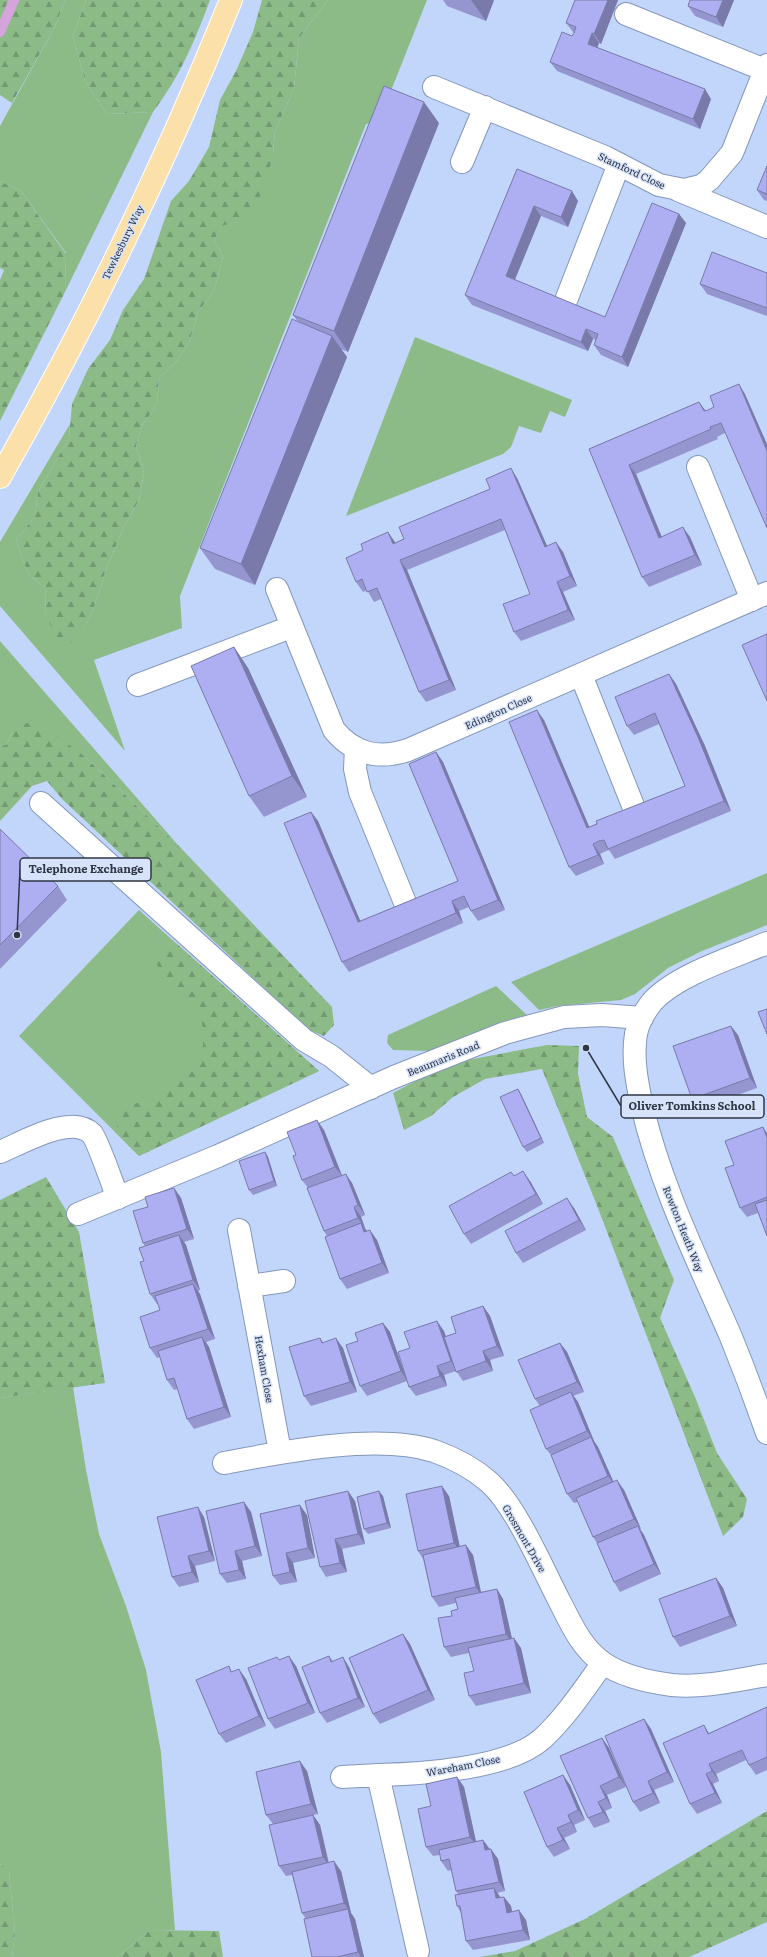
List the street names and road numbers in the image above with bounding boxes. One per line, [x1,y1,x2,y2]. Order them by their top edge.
street label: Stamford Close [596,148,668,192]
street label: Tewkesbury Way [97,202,147,282]
street label: Edington Close [462,690,534,732]
street label: Beaumaris Road [404,1037,482,1079]
street label: Rowton Heath Way [660,1183,708,1275]
street label: Hexham Close [252,1334,278,1404]
street label: Grosmont Drive [499,1501,551,1575]
street label: Wareham Close [425,1750,501,1780]

